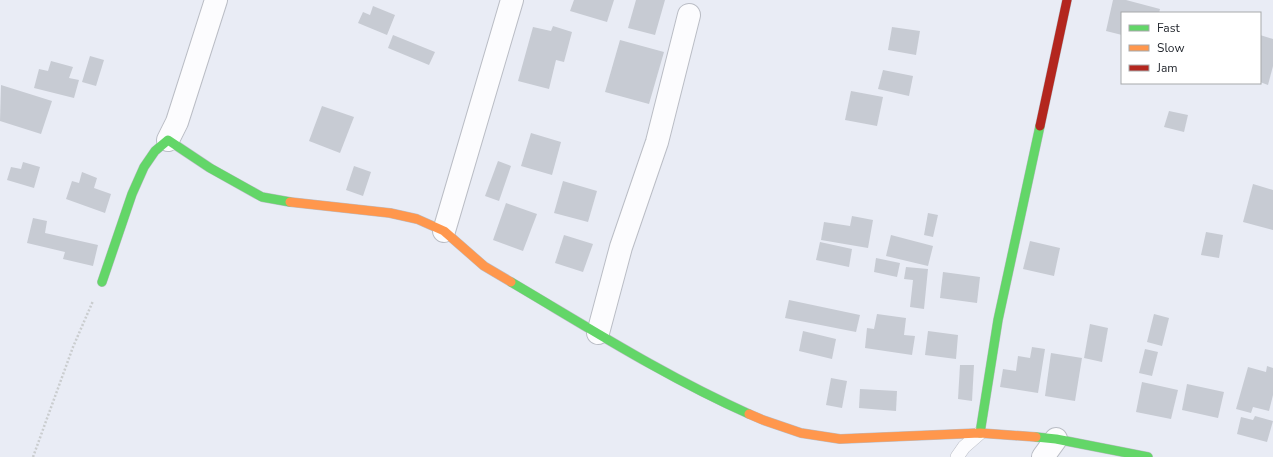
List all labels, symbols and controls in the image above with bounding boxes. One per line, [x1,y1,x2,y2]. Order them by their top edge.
legend [1121,12,1261,84]
text: Fast [1157,20,1180,36]
text: Slow [1157,40,1185,56]
text: Jam [1156,60,1178,76]

